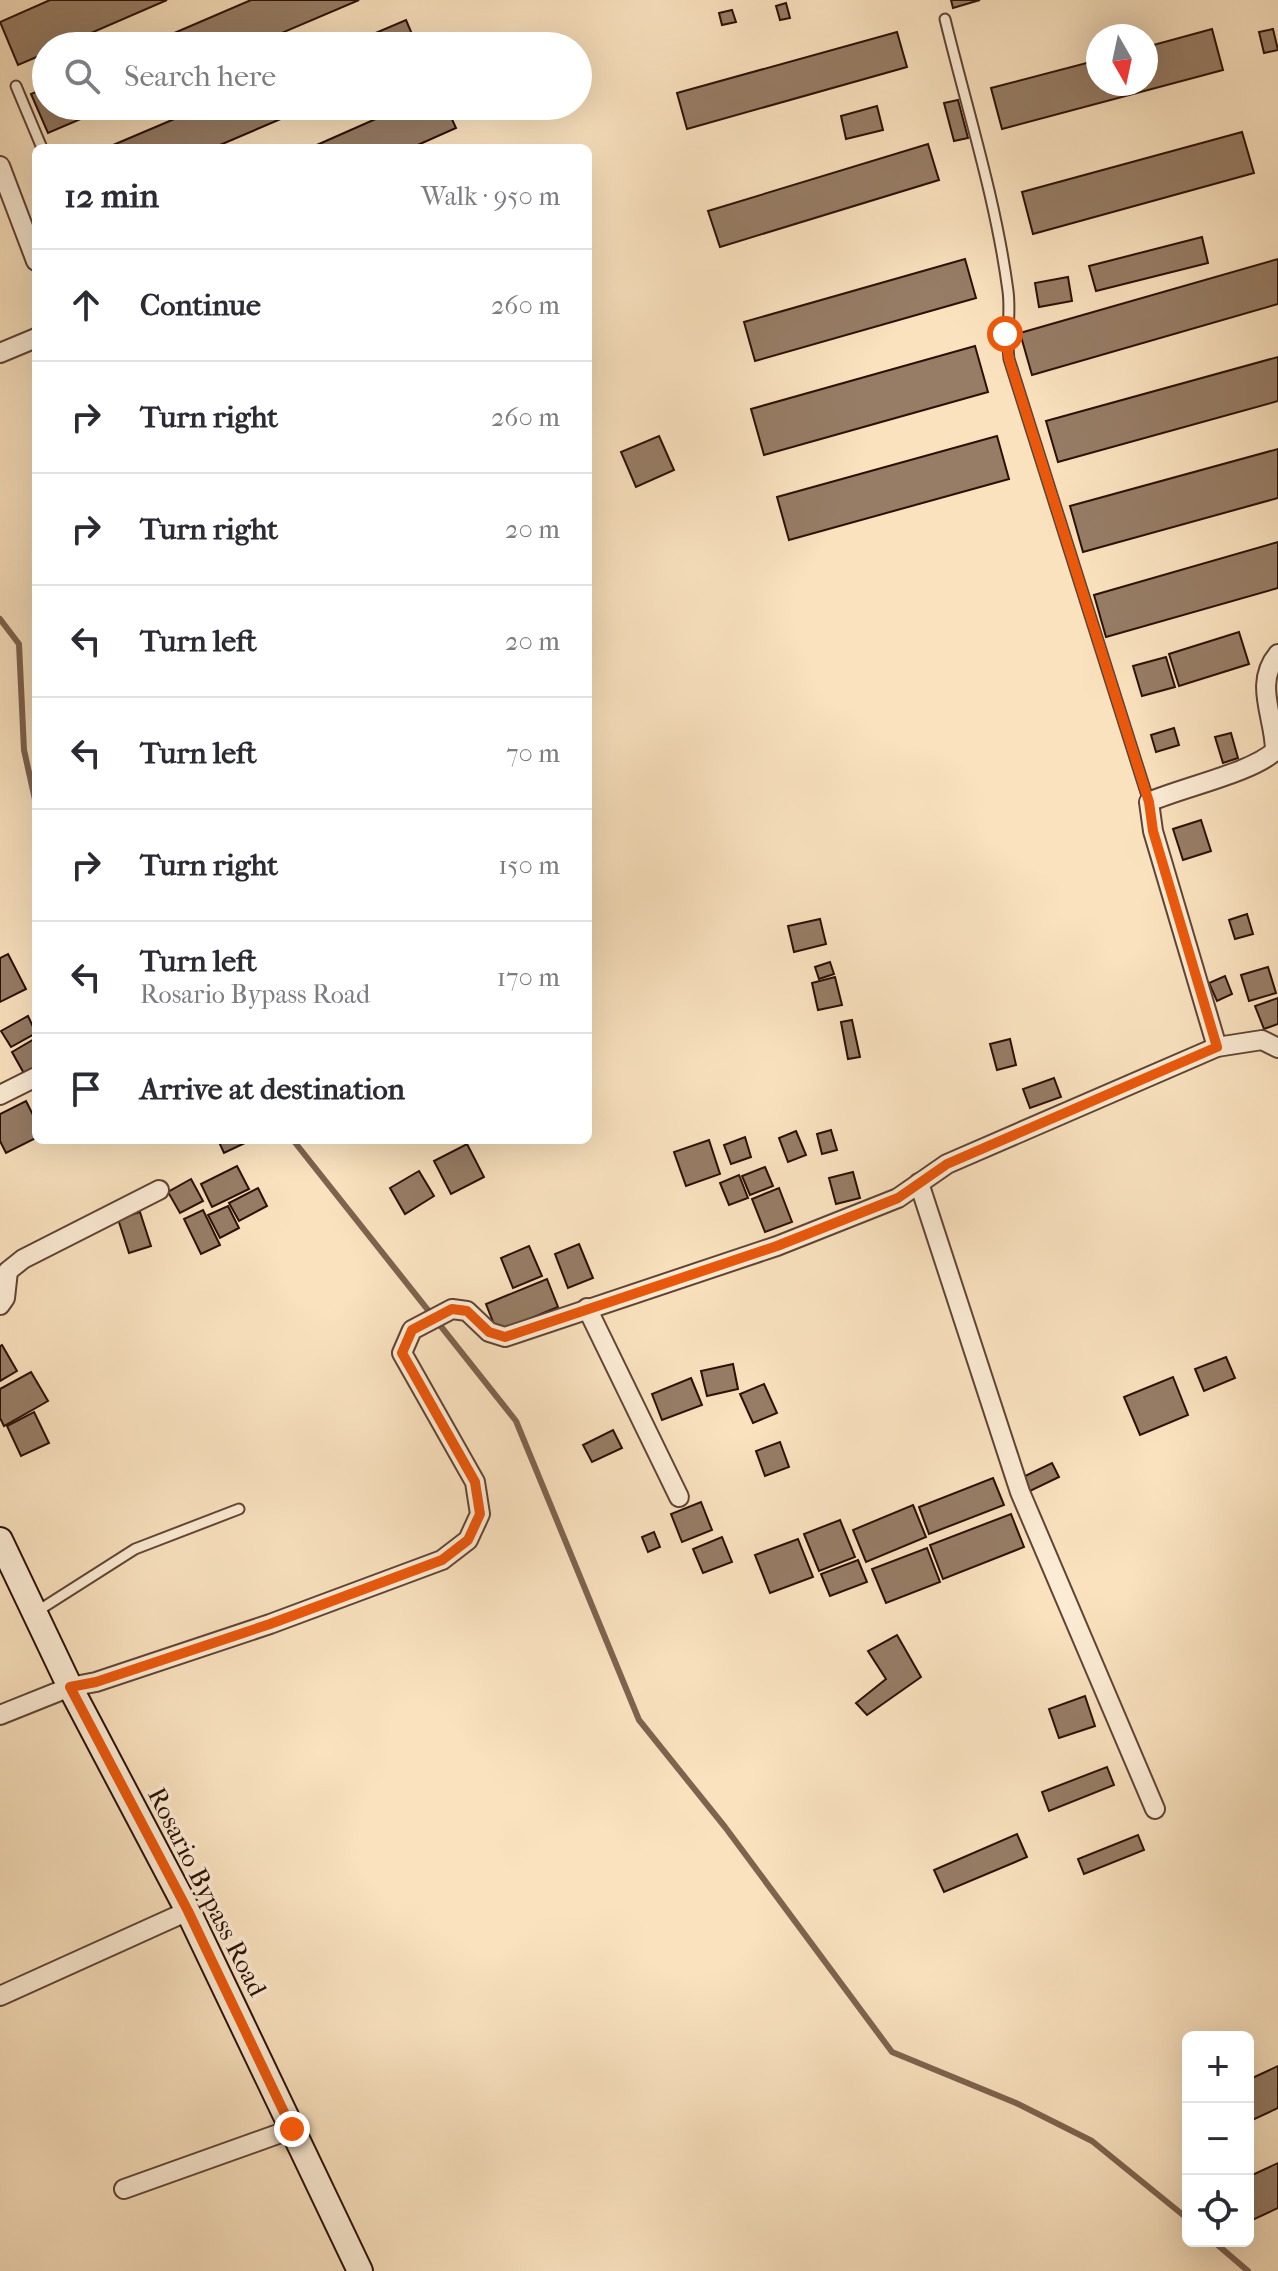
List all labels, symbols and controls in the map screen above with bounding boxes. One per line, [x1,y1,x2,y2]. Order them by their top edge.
north arrow [1086,24,1158,96]
search box [32,32,592,120]
icon: search [60,54,104,98]
text: Search here [124,59,276,94]
text: 12 min [64,176,159,216]
text: Walk · 950 m [421,181,560,212]
icon: ahead [64,283,108,327]
text: Continue [140,288,261,323]
text: 260 m [491,290,560,321]
route start [987,316,1023,352]
icon: right [64,395,108,439]
text: Turn right [140,400,278,435]
text: 260 m [491,402,560,433]
icon: right [64,507,108,551]
text: Turn right [140,512,278,547]
text: 20 m [505,514,560,545]
icon: left [64,619,108,663]
text: Turn left [140,624,257,659]
text: 20 m [505,626,560,657]
icon: left [64,731,108,775]
text: Turn left [140,736,257,771]
text: 70 m [506,738,560,769]
icon: right [64,843,108,887]
text: Turn right [140,848,278,883]
text: 150 m [498,850,560,881]
text: Turn left [140,944,257,979]
icon: left [64,955,108,999]
text: 170 m [497,962,560,993]
text: Rosario Bypass Road [140,979,370,1010]
icon: arrive [64,1067,108,1111]
text: Arrive at destination [140,1072,405,1107]
street label: Rosario Bypass Road [141,1782,273,2002]
map controls [1182,2031,1254,2247]
button: + [1182,2031,1254,2103]
button: − [1182,2103,1254,2175]
route end [274,2111,310,2147]
button: locate [1182,2175,1254,2247]

